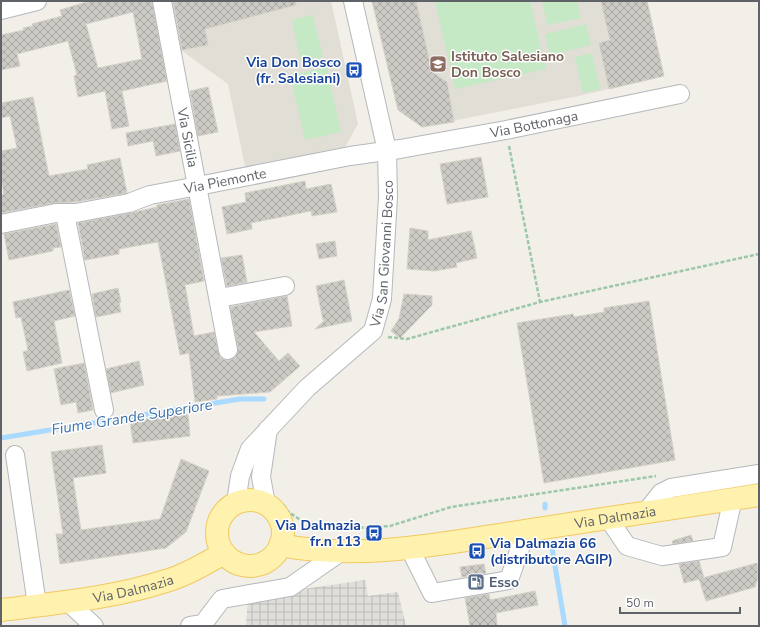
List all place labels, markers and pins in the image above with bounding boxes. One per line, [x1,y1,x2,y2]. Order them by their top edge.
place label: Istituto Salesiano Don Bosco [451,47,564,82]
place label: Via Don Bosco (fr. Salesiani) [245,53,341,88]
school or university icon: Istituto Salesiano Don Bosco [428,54,448,74]
bus stop icon: Via Don Bosco (fr. Salesiani) [344,60,364,80]
place label: Via Dalmazia fr.n 113 [274,516,361,551]
bus stop icon: Via Dalmazia fr.n 113 [364,523,384,543]
place label: Via Dalmazia 66 (distributore AGIP) [489,534,613,569]
bus stop icon: Via Dalmazia 66 (distributore AGIP) [467,541,487,561]
fuel station icon: Esso [466,572,486,592]
place label: Esso [489,573,519,592]

